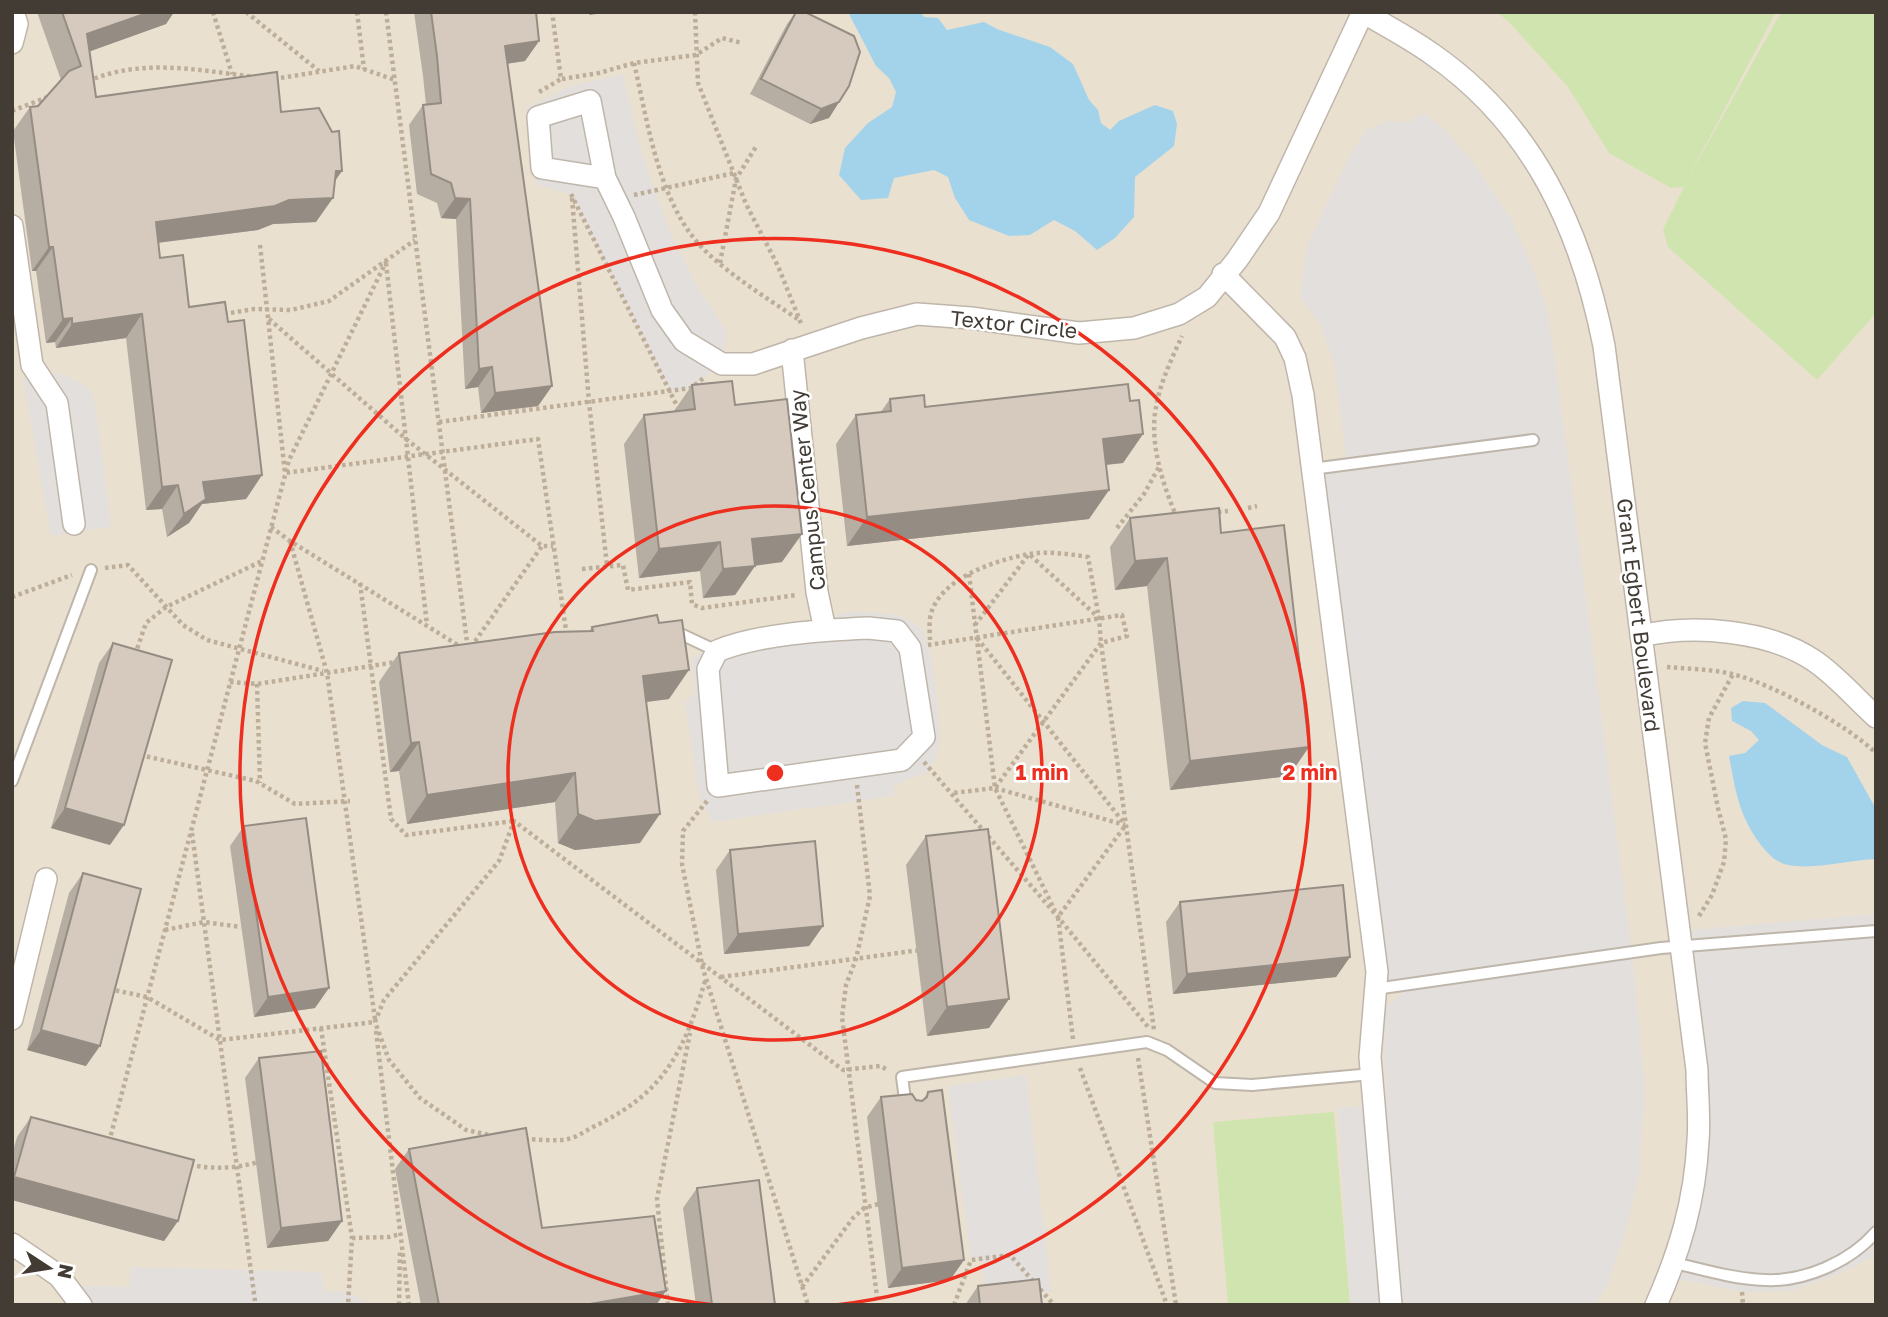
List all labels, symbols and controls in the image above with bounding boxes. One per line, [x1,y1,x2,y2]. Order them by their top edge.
street label: Textor Circle [949,304,1079,344]
street label: Campus Center Way [783,388,831,592]
street label: Grant Egbert Boulevard [1612,497,1666,733]
text: 1 min [1016,759,1068,785]
text: 2 min [1283,759,1337,785]
centre of rings [763,761,787,785]
north arrow [14,1233,84,1303]
text: N [53,1262,79,1281]

